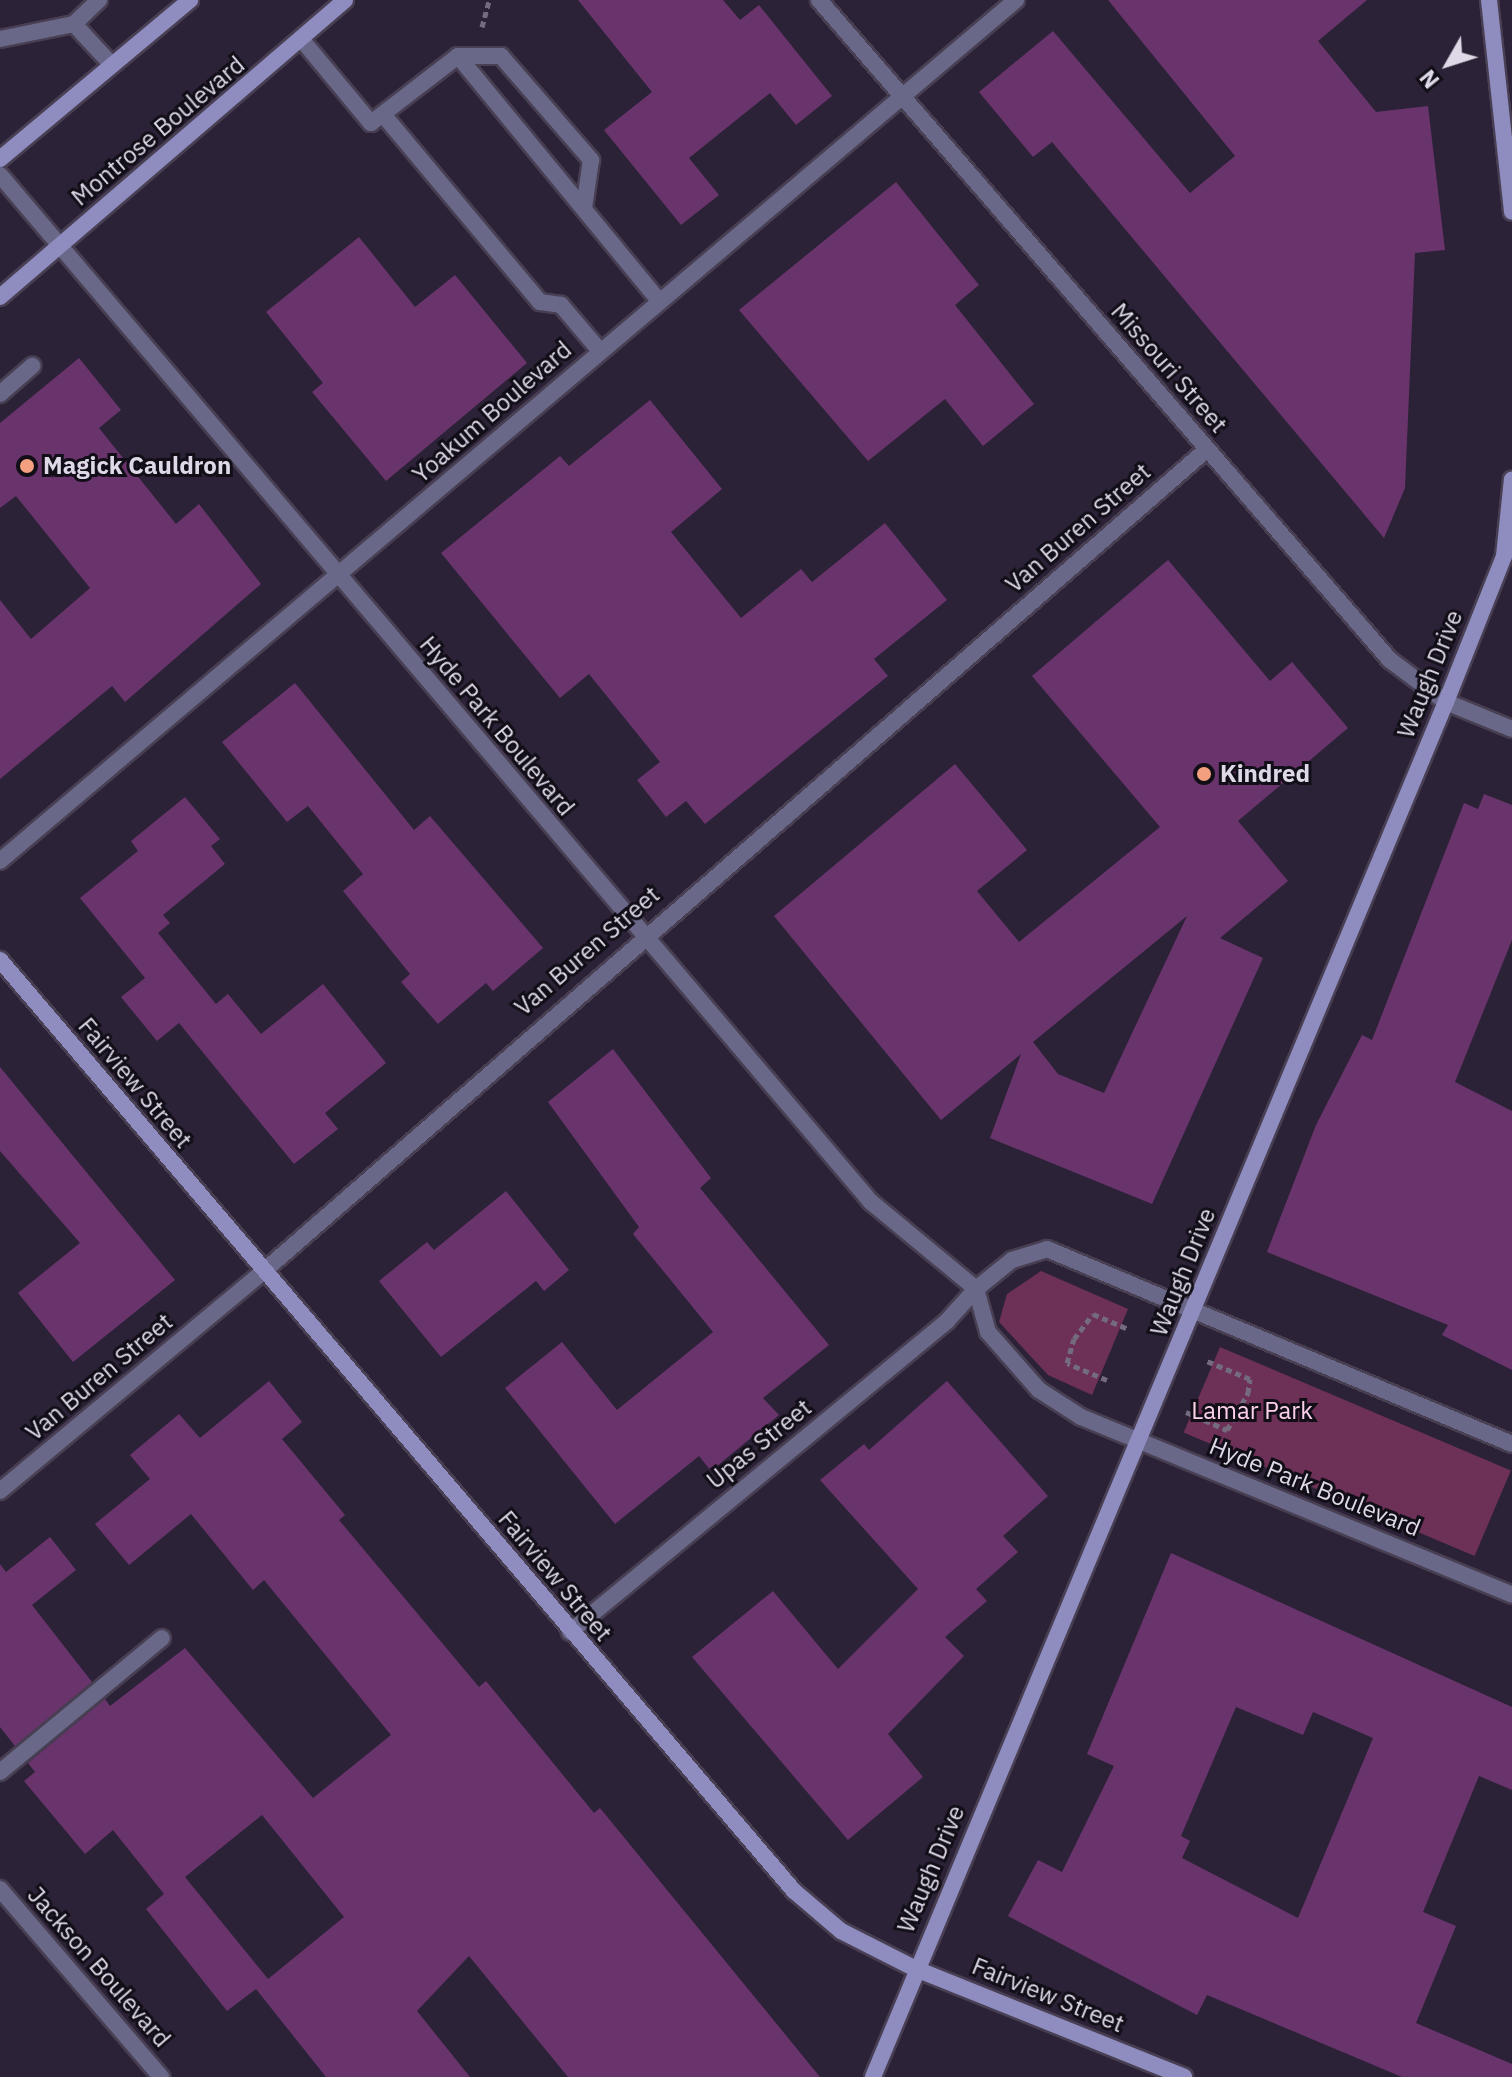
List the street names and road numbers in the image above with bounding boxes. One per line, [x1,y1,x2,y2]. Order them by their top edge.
street label: Montrose Boulevard [66,50,250,212]
street label: Missouri Street [1105,297,1233,439]
street label: Yoakum Boulevard [407,335,577,489]
street label: Van Buren Street [1000,457,1156,599]
street label: Waugh Drive [1391,606,1469,742]
street label: Hyde Park Boulevard [414,631,580,821]
street label: Van Buren Street [509,880,665,1022]
street label: Fairview Street [72,1012,198,1154]
street label: Waugh Drive [1144,1204,1222,1340]
street label: Van Buren Street [20,1307,178,1447]
street label: Upas Street [701,1393,817,1495]
street label: Hyde Park Boulevard [1205,1431,1425,1543]
street label: Fairview Street [492,1505,618,1647]
street label: Waugh Drive [891,1801,971,1937]
street label: Jackson Boulevard [21,1881,177,2053]
street label: Fairview Street [968,1951,1128,2039]

